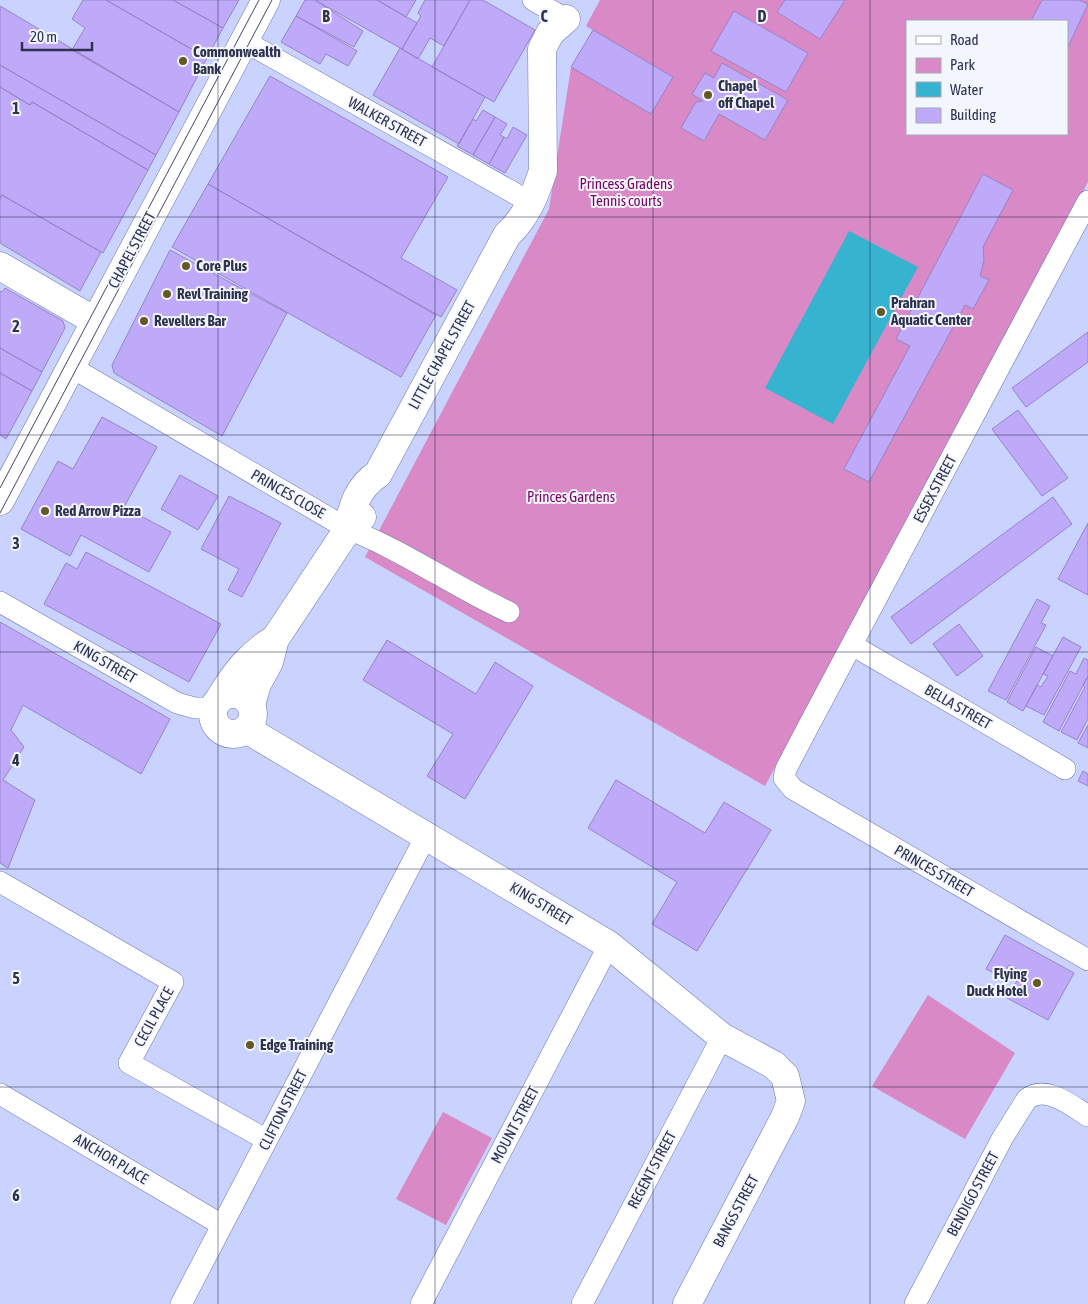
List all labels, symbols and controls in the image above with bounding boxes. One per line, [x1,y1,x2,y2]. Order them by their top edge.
text: B [322,7,330,25]
text: C [540,7,548,25]
text: D [758,7,767,25]
scale bar [22,20,92,52]
legend [906,20,1068,135]
text: 20 m [30,28,57,45]
text: Road [950,31,979,48]
place label: Commonwealth Bank [193,43,281,77]
marker: Commonwealth Bank [177,55,189,67]
text: Park [950,56,975,73]
place label: Chapel off Chapel [718,77,775,111]
text: Water [950,81,983,98]
marker: Chapel off Chapel [702,89,714,101]
street label: WALKER STREET [345,93,430,150]
text: 1 [12,99,20,117]
text: Building [950,106,996,123]
park label: Princess Gradens Tennis courts [579,175,673,209]
street label: CHAPEL STREET [104,208,159,291]
place label: Core Plus [196,257,248,274]
marker: Core Plus [180,260,192,272]
place label: Revl Training [177,285,249,302]
marker: Revl Training [161,288,173,300]
place label: Prahran Aquatic Center [890,294,972,328]
street label: LITTLE CHAPEL STREET [405,297,479,412]
marker: Prahran Aquatic Center [875,306,887,318]
place label: Revellers Bar [154,312,226,329]
marker: Revellers Bar [138,315,150,327]
text: 2 [12,317,20,335]
street label: ESSEX STREET [910,452,960,525]
street label: PRINCES CLOSE [248,466,329,522]
park label: Princes Gardens [527,488,615,505]
place label: Red Arrow Pizza [55,502,141,519]
marker: Red Arrow Pizza [39,505,51,517]
text: 3 [12,534,20,552]
street label: KING STREET [71,637,140,687]
street label: BELLA STREET [922,681,995,733]
text: 4 [11,751,20,769]
street label: PRINCES STREET [892,841,977,900]
street label: KING STREET [507,878,576,929]
place label: Flying Duck Hotel [966,965,1028,999]
text: 5 [12,969,20,987]
marker: Flying Duck Hotel [1031,977,1043,989]
street label: CECIL PLACE [130,984,177,1049]
place label: Edge Training [260,1036,334,1053]
marker: Edge Training [244,1039,256,1051]
street label: CLIFTON STREET [255,1066,310,1153]
street label: MOUNT STREET [487,1083,542,1166]
street label: REGENT STREET [624,1128,679,1211]
street label: ANCHOR PLACE [71,1130,152,1188]
street label: BENDIGO STREET [943,1148,1002,1239]
street label: BANGS STREET [709,1171,762,1250]
text: 6 [12,1186,20,1204]

